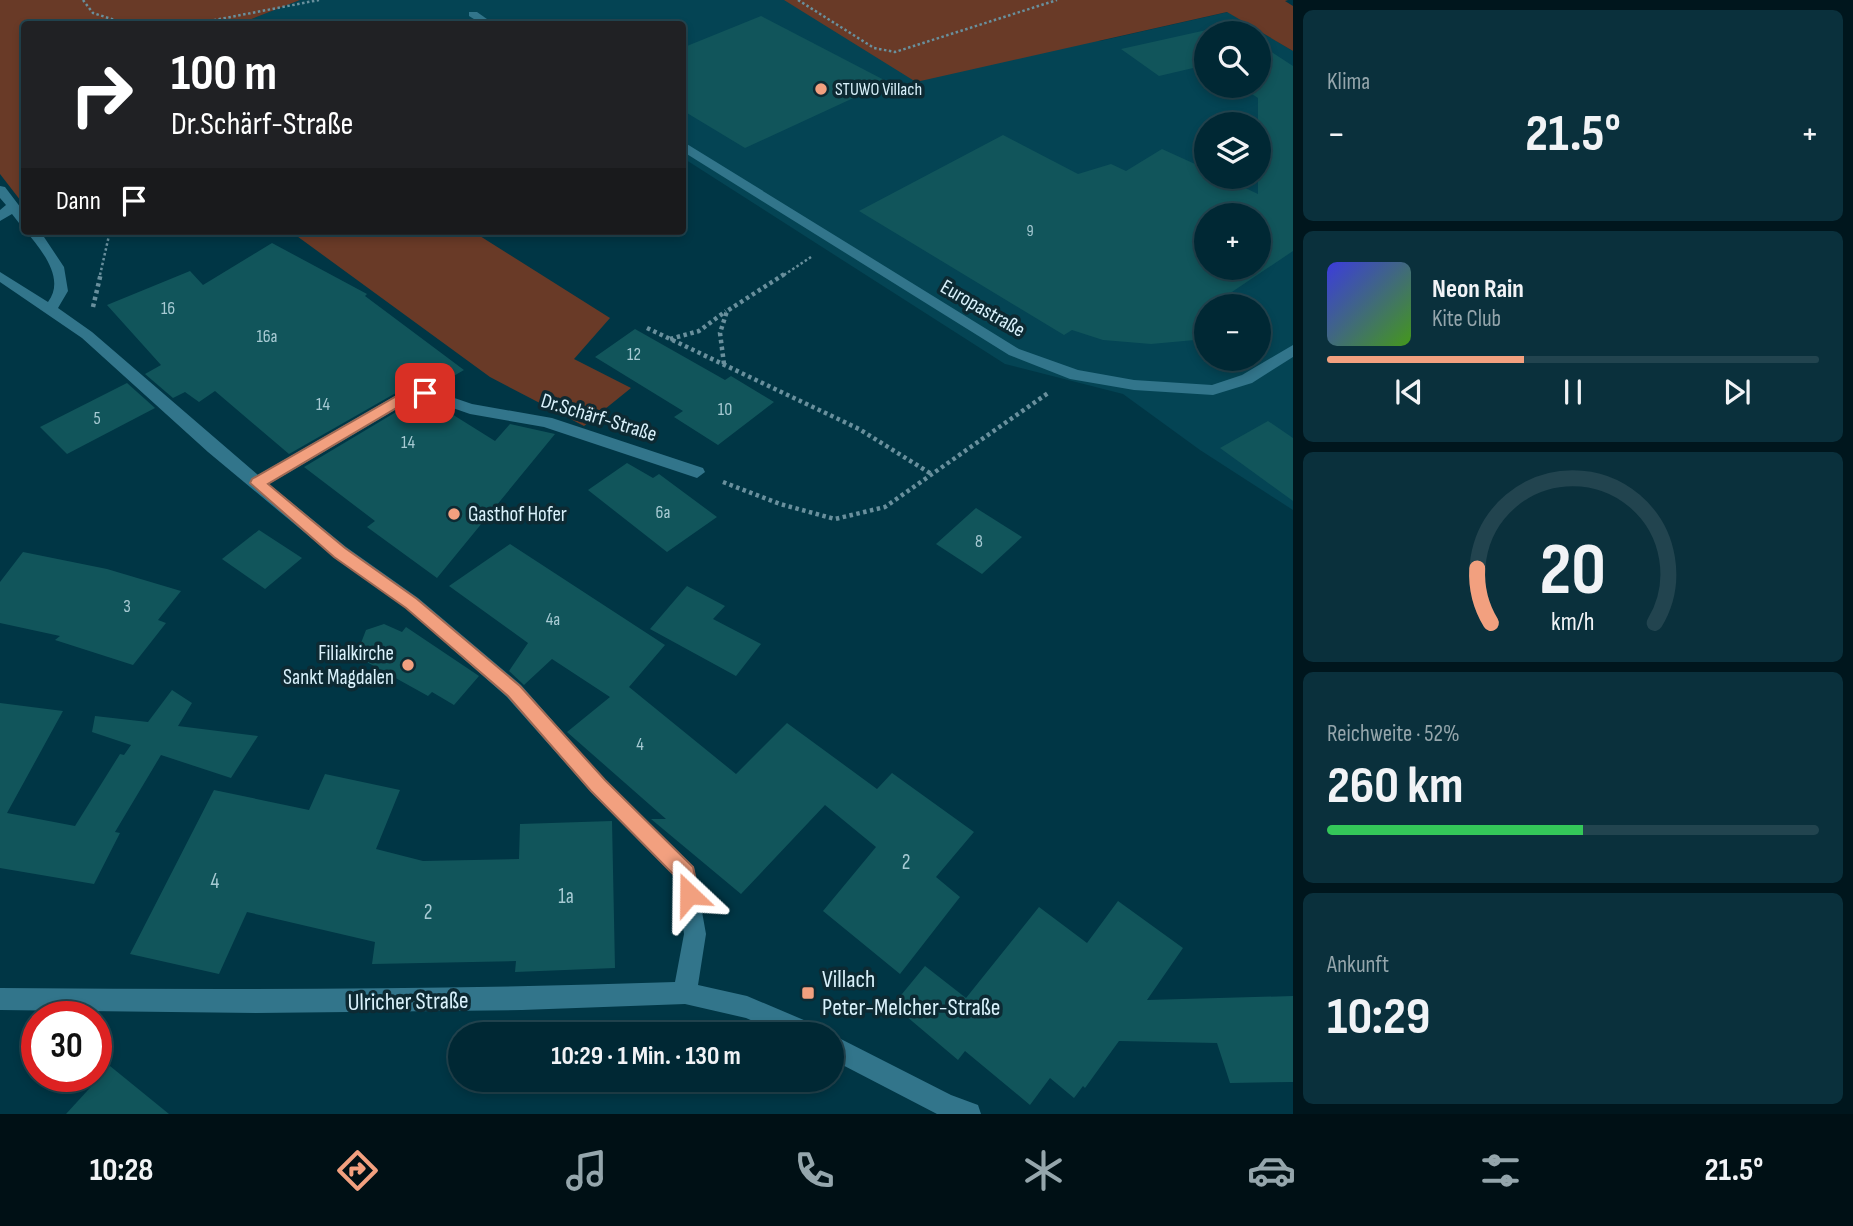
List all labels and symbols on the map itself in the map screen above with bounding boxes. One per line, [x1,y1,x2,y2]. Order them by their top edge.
place label: STUWO Villach [835,79,922,100]
marker: STUWO Villach [813,81,829,97]
house number: 9 [1026,222,1034,241]
street label: Europastraße [936,274,1030,343]
house number: 16 [161,298,175,319]
house number: 16a [256,326,278,347]
house number: 12 [627,344,641,365]
pin [395,363,455,423]
street label: Dr.Schärf-Straße [538,388,660,447]
house number: 14 [316,394,330,415]
house number: 10 [718,399,732,420]
house number: 5 [93,408,101,429]
house number: 14 [401,432,415,453]
place label: Gasthof Hofer [468,502,567,527]
house number: 6a [656,502,670,523]
marker: Gasthof Hofer [446,506,462,522]
house number: 8 [975,531,983,552]
house number: 3 [123,596,131,617]
house number: 4a [546,609,560,630]
place label: Filialkirche Sankt Magdalen [283,641,394,690]
marker: Filialkirche Sankt Magdalen [400,657,416,673]
house number: 4 [636,734,644,755]
house number: 2 [902,850,910,875]
position arrow [652,857,726,931]
house number: 4 [211,869,220,894]
house number: 1a [558,884,574,909]
house number: 2 [424,900,432,925]
place label: Villach Peter-Melcher-Straße [822,965,1000,1022]
marker: Villach Peter-Melcher-Straße [800,985,816,1001]
street label: Ulricher Straße [347,986,469,1017]
speed limit sign: 30 [21,1001,112,1092]

